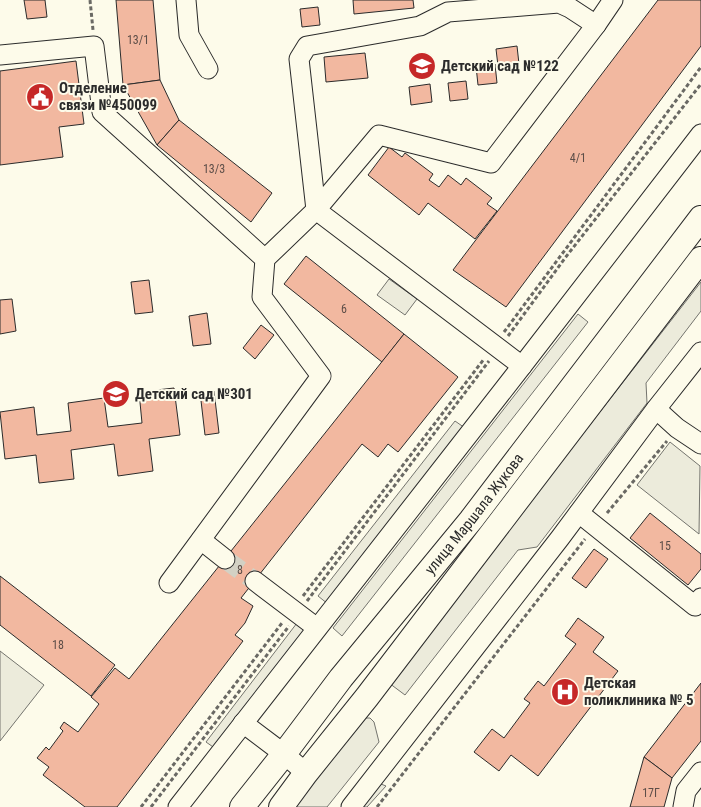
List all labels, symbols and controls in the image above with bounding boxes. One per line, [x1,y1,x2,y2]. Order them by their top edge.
house number: 13/1 [127,33,149,47]
school or university icon: Детский сад №122 [407,51,437,81]
place label: Детский сад №122 [441,57,559,75]
place label: Отделение связи №450099 [59,79,157,114]
public building icon: Отделение связи №450099 [25,82,55,112]
house number: 4/1 [570,151,586,165]
house number: 13/3 [203,162,225,176]
house number: 6 [341,302,347,316]
school or university icon: Детский сад №301 [101,379,131,409]
place label: Детский сад №301 [135,385,253,403]
street label: улица Маршала Жукова [421,450,527,578]
house number: 15 [659,539,671,553]
house number: 8 [237,563,243,577]
house number: 18 [52,638,64,652]
place label: Детская поликлиника № 5 [584,674,694,709]
hospital icon: Детская поликлиника № 5 [550,677,580,707]
house number: 17Г [642,786,660,800]

